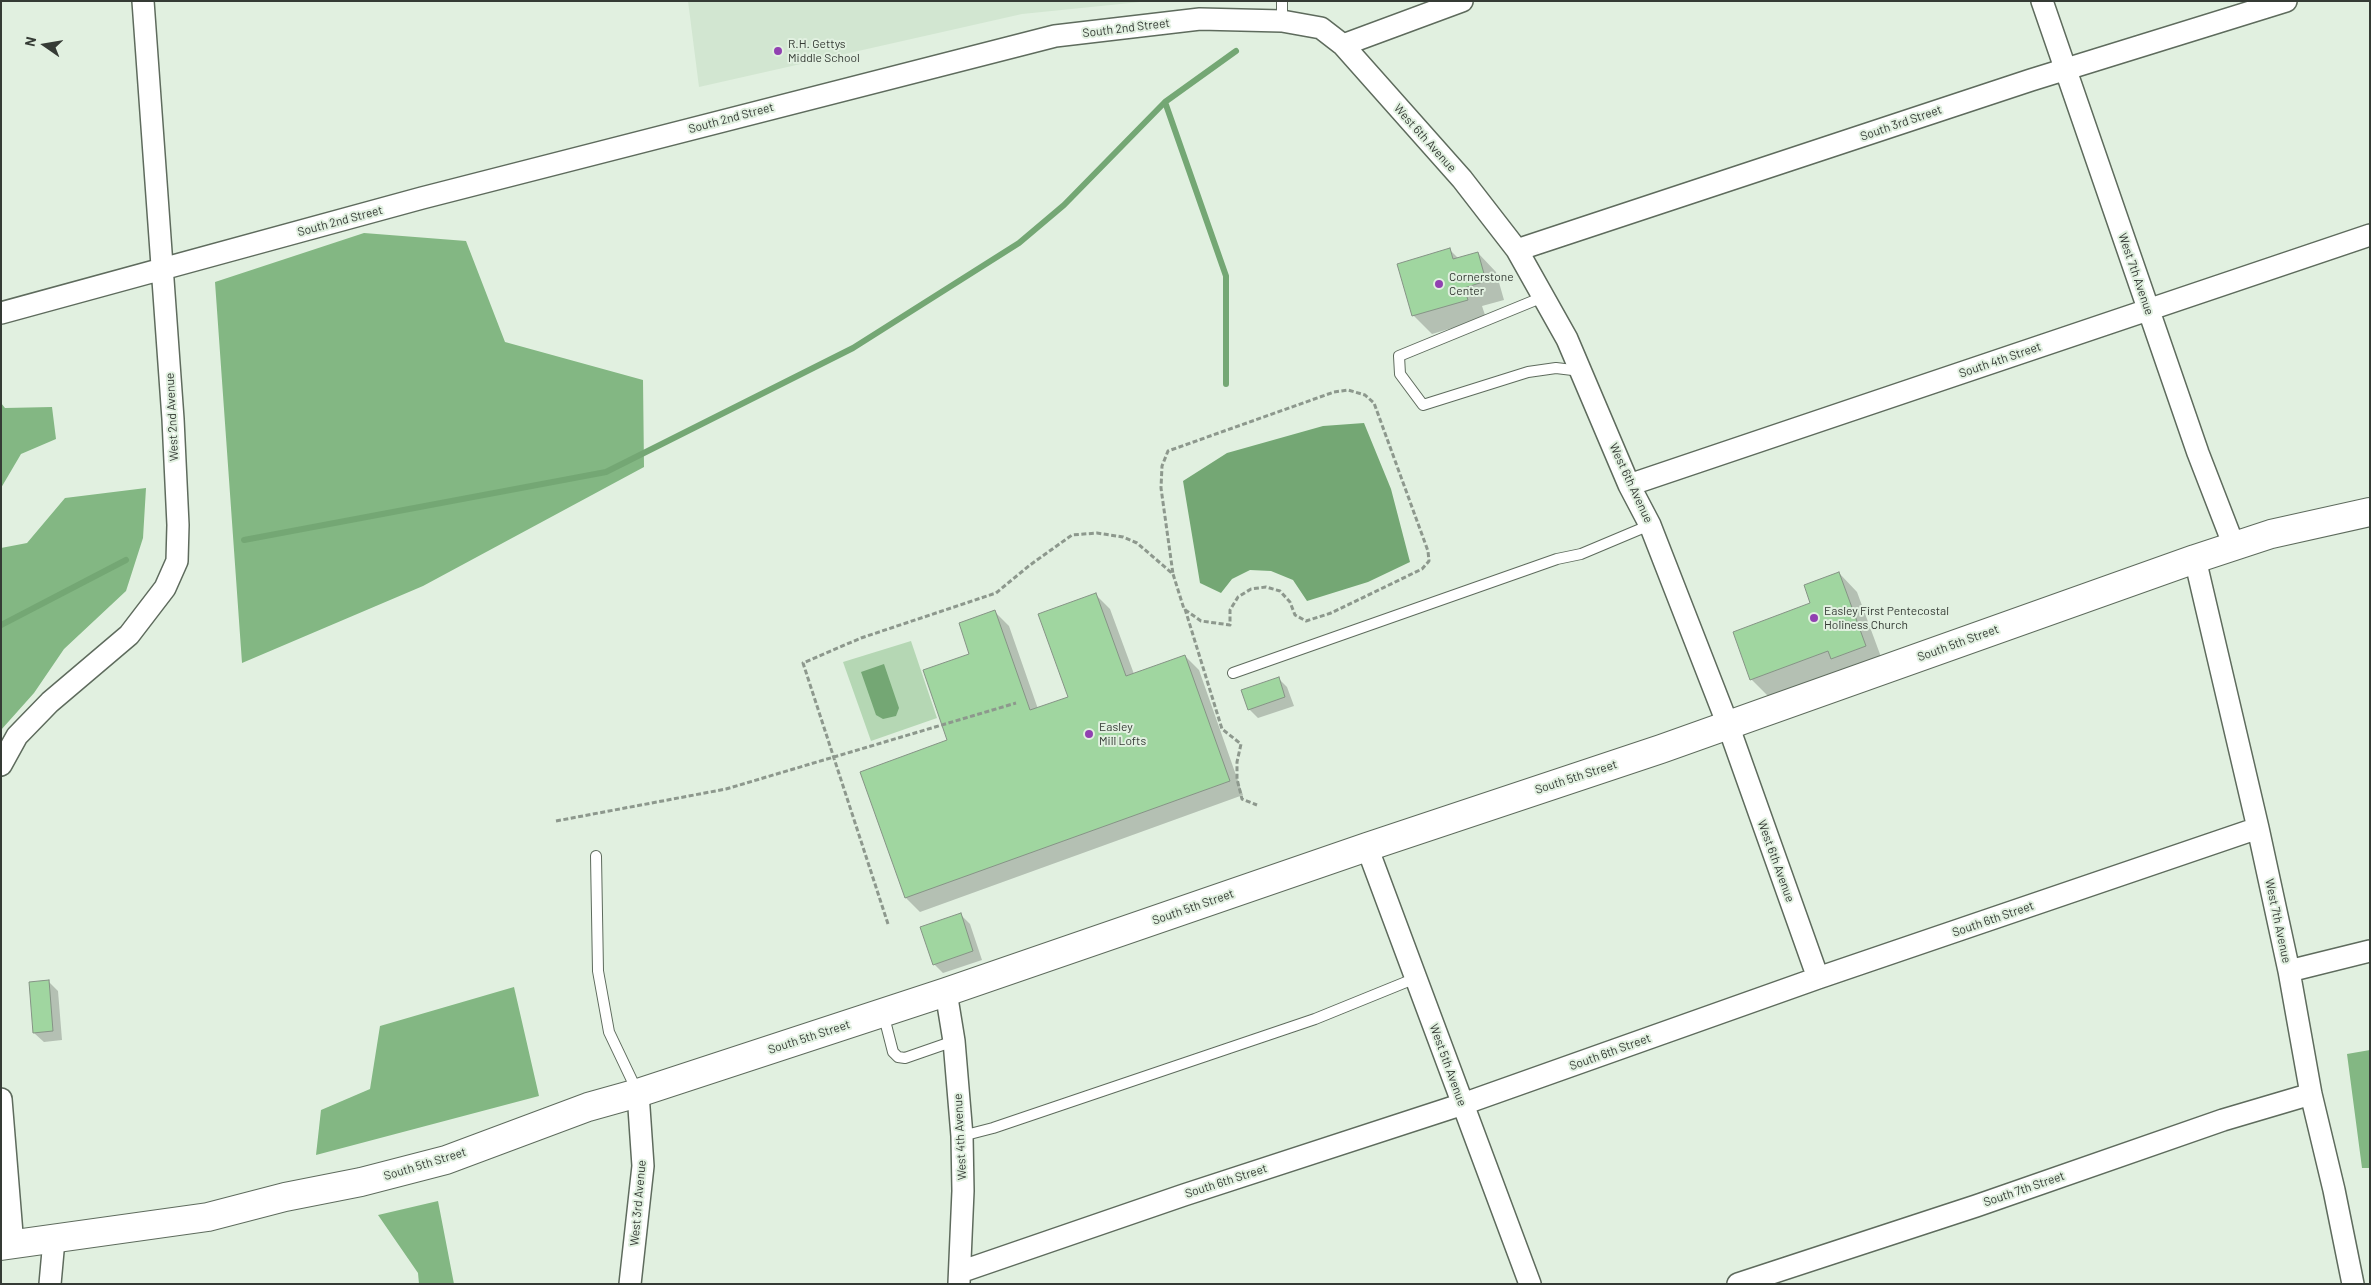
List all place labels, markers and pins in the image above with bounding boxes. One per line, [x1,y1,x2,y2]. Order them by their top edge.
place label: R.H. Gettys Middle School [788,37,860,65]
marker: R.H. Gettys Middle School [772,45,784,57]
place label: Cornerstone Center [1449,270,1514,298]
marker: Cornerstone Center [1433,278,1445,290]
place label: Easley First Pentecostal Holiness Church [1824,604,1949,632]
marker: Easley First Pentecostal Holiness Church [1808,612,1820,624]
place label: Easley Mill Lofts [1099,720,1146,748]
marker: Easley Mill Lofts [1083,728,1095,740]

